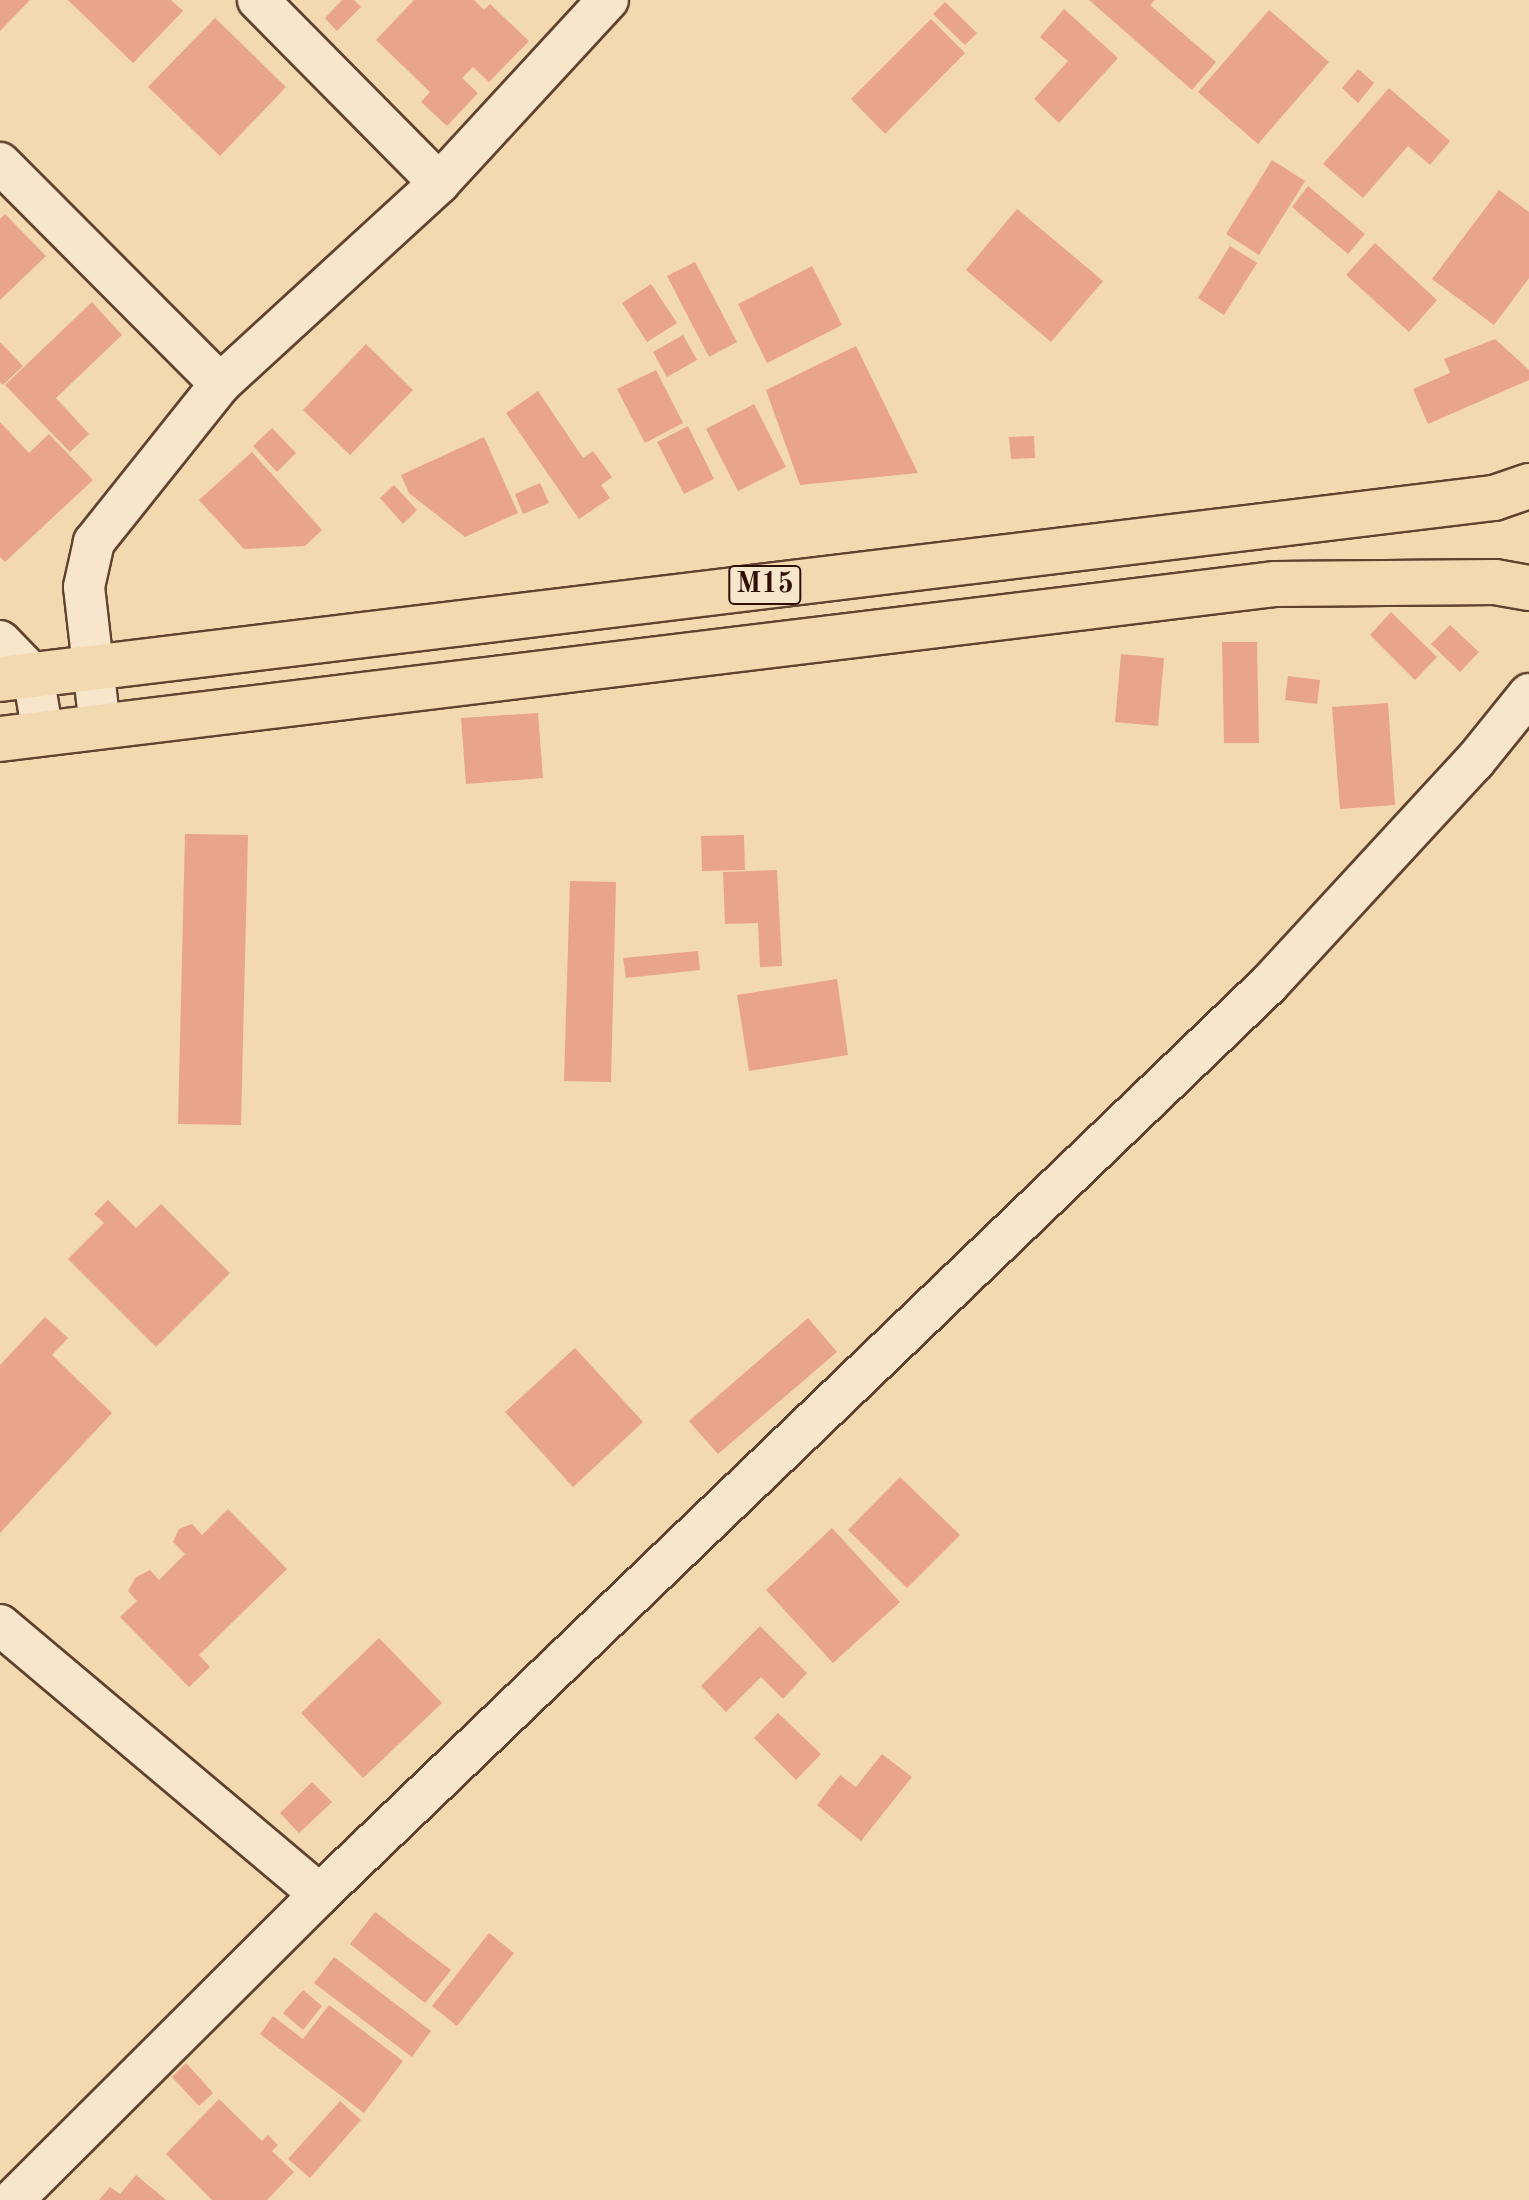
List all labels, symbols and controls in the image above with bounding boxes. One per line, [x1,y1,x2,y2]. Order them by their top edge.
road number: M15 [727,561,803,609]

